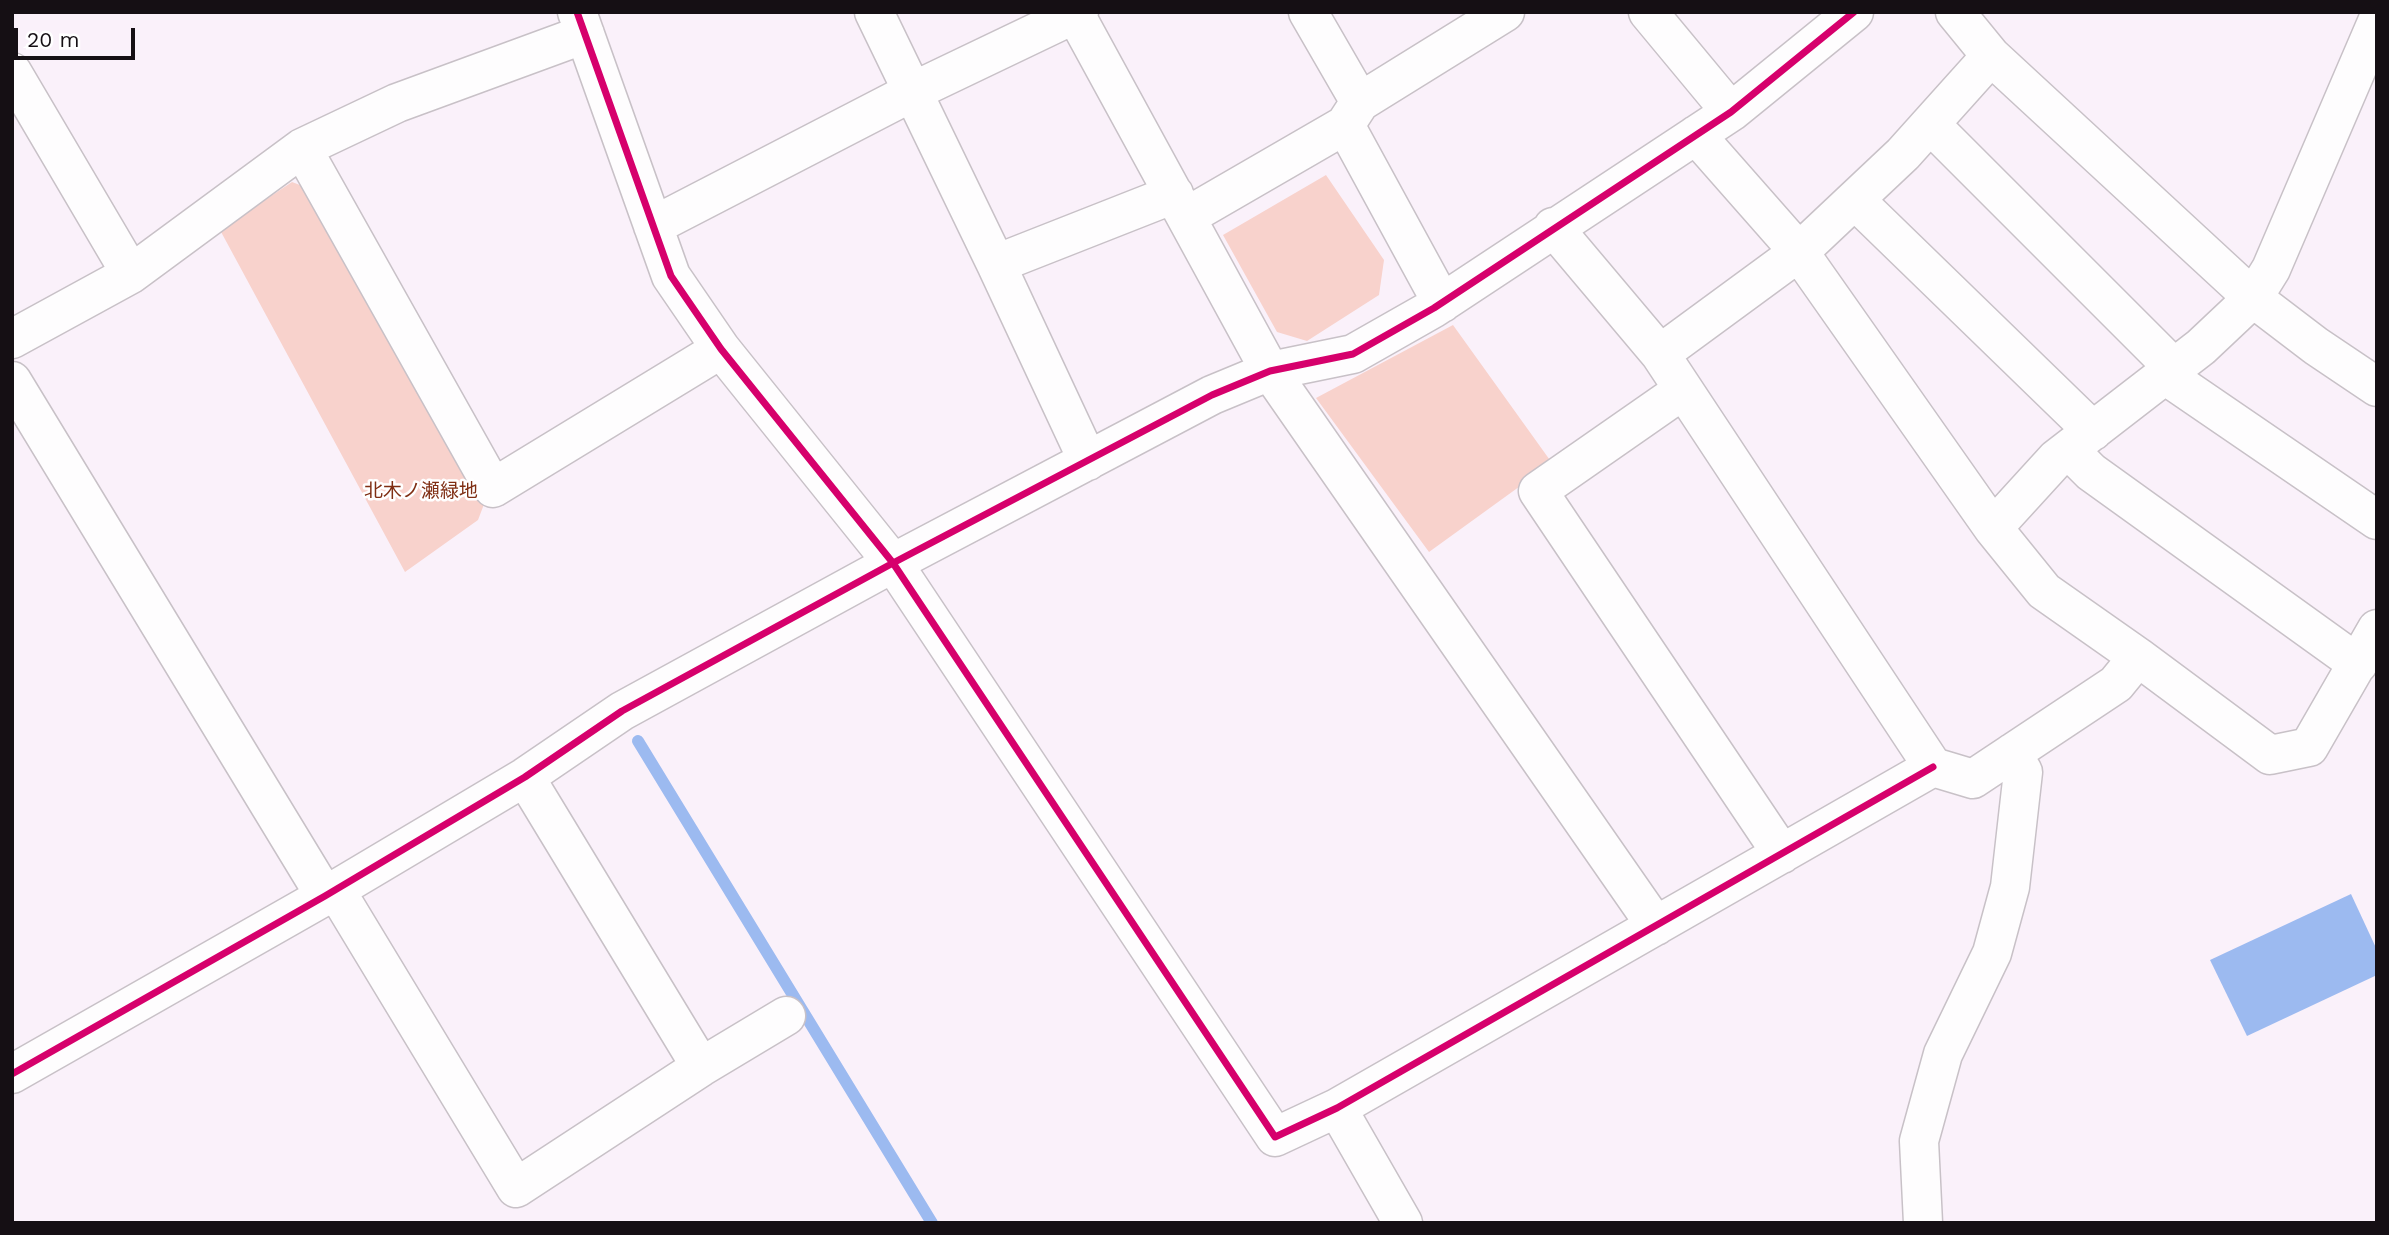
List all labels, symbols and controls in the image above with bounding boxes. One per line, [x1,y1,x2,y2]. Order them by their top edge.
scale bar [18,14,138,58]
text: 20 m [27,27,79,52]
park label: 北木ノ瀬緑地 [364,480,478,502]

